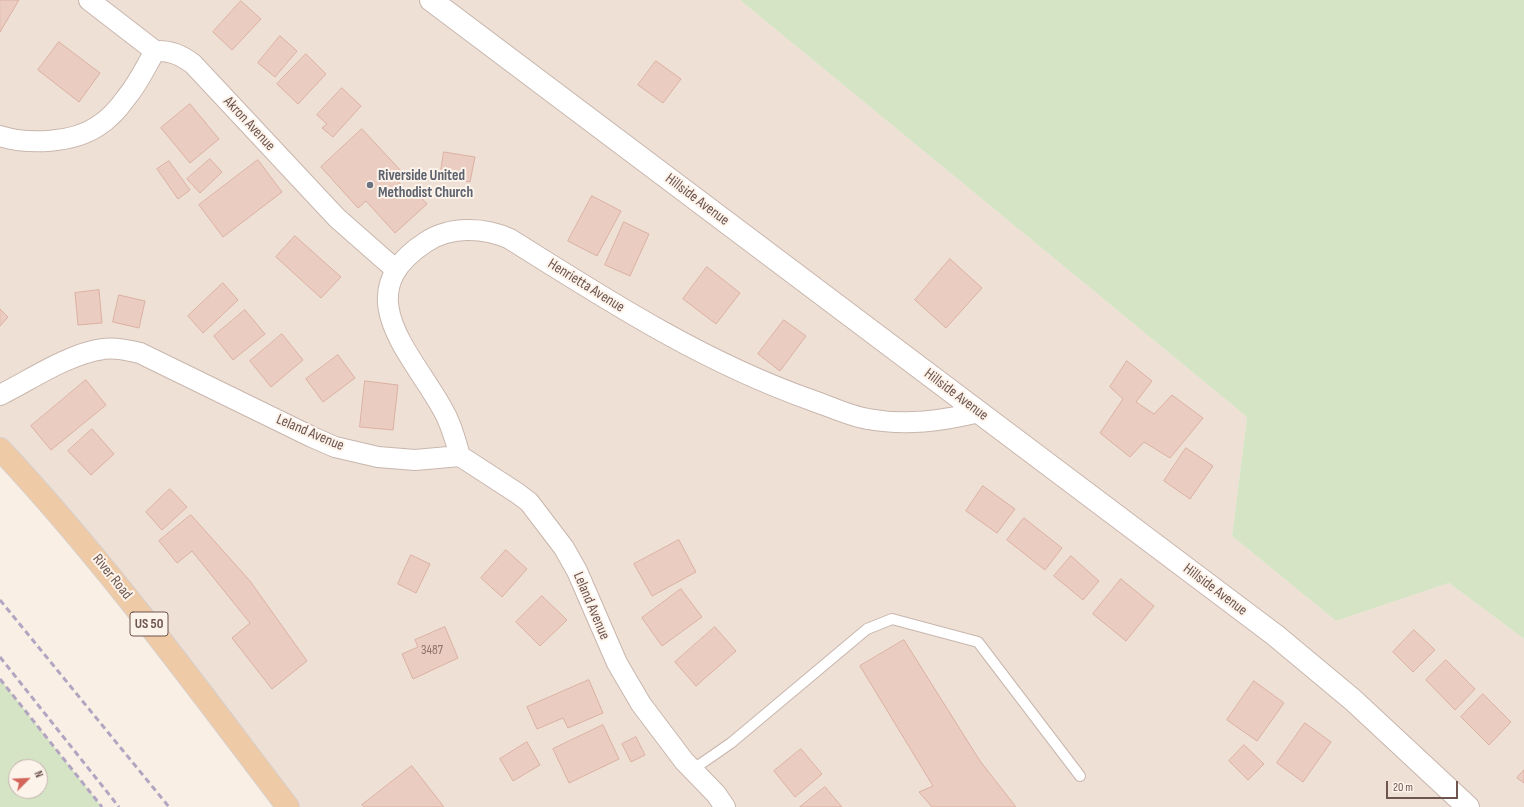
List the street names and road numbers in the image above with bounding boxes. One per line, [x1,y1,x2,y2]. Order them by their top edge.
street label: Akron Avenue [219,93,279,155]
street label: Hillside Avenue [661,170,733,230]
street label: Henrietta Avenue [544,255,628,317]
street label: Hillside Avenue [920,365,992,425]
street label: Leland Avenue [273,411,347,455]
street label: River Road [88,551,136,603]
street label: Hillside Avenue [1179,560,1251,620]
street label: Leland Avenue [569,569,613,643]
road number: US 50 [130,612,168,636]

